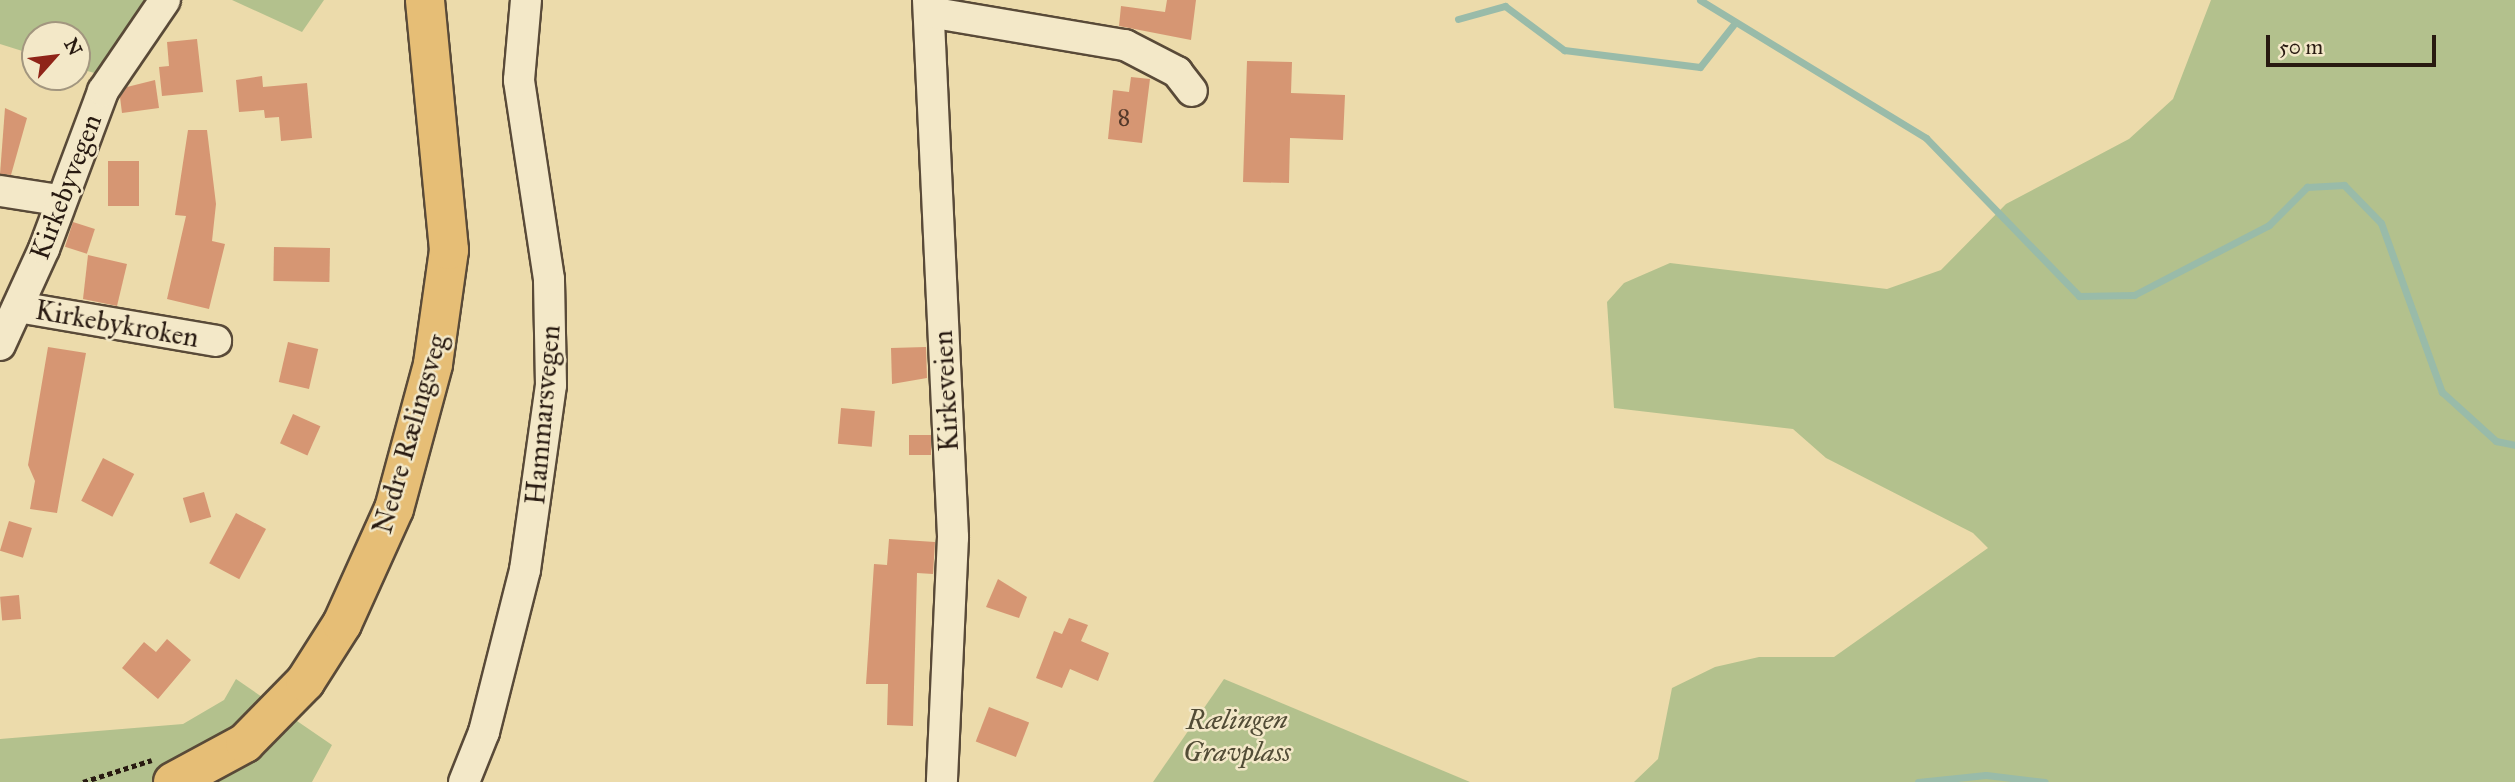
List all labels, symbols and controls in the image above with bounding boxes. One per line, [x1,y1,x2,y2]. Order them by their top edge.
north arrow [21,21,91,91]
scale bar [2270,21,2440,65]
text: N [59,34,87,59]
text: 50 m [2279,34,2323,60]
house number: 8 [1118,104,1130,132]
street label: Kirkebyvegen [23,109,109,265]
street label: Kirkebykroken [33,293,201,355]
street label: Hammarsvegen [518,324,568,506]
street label: Nedre Rælingsveg [365,330,455,538]
street label: Kirkeveien [926,330,966,452]
park label: Rælingen Gravplass [1183,703,1291,769]

